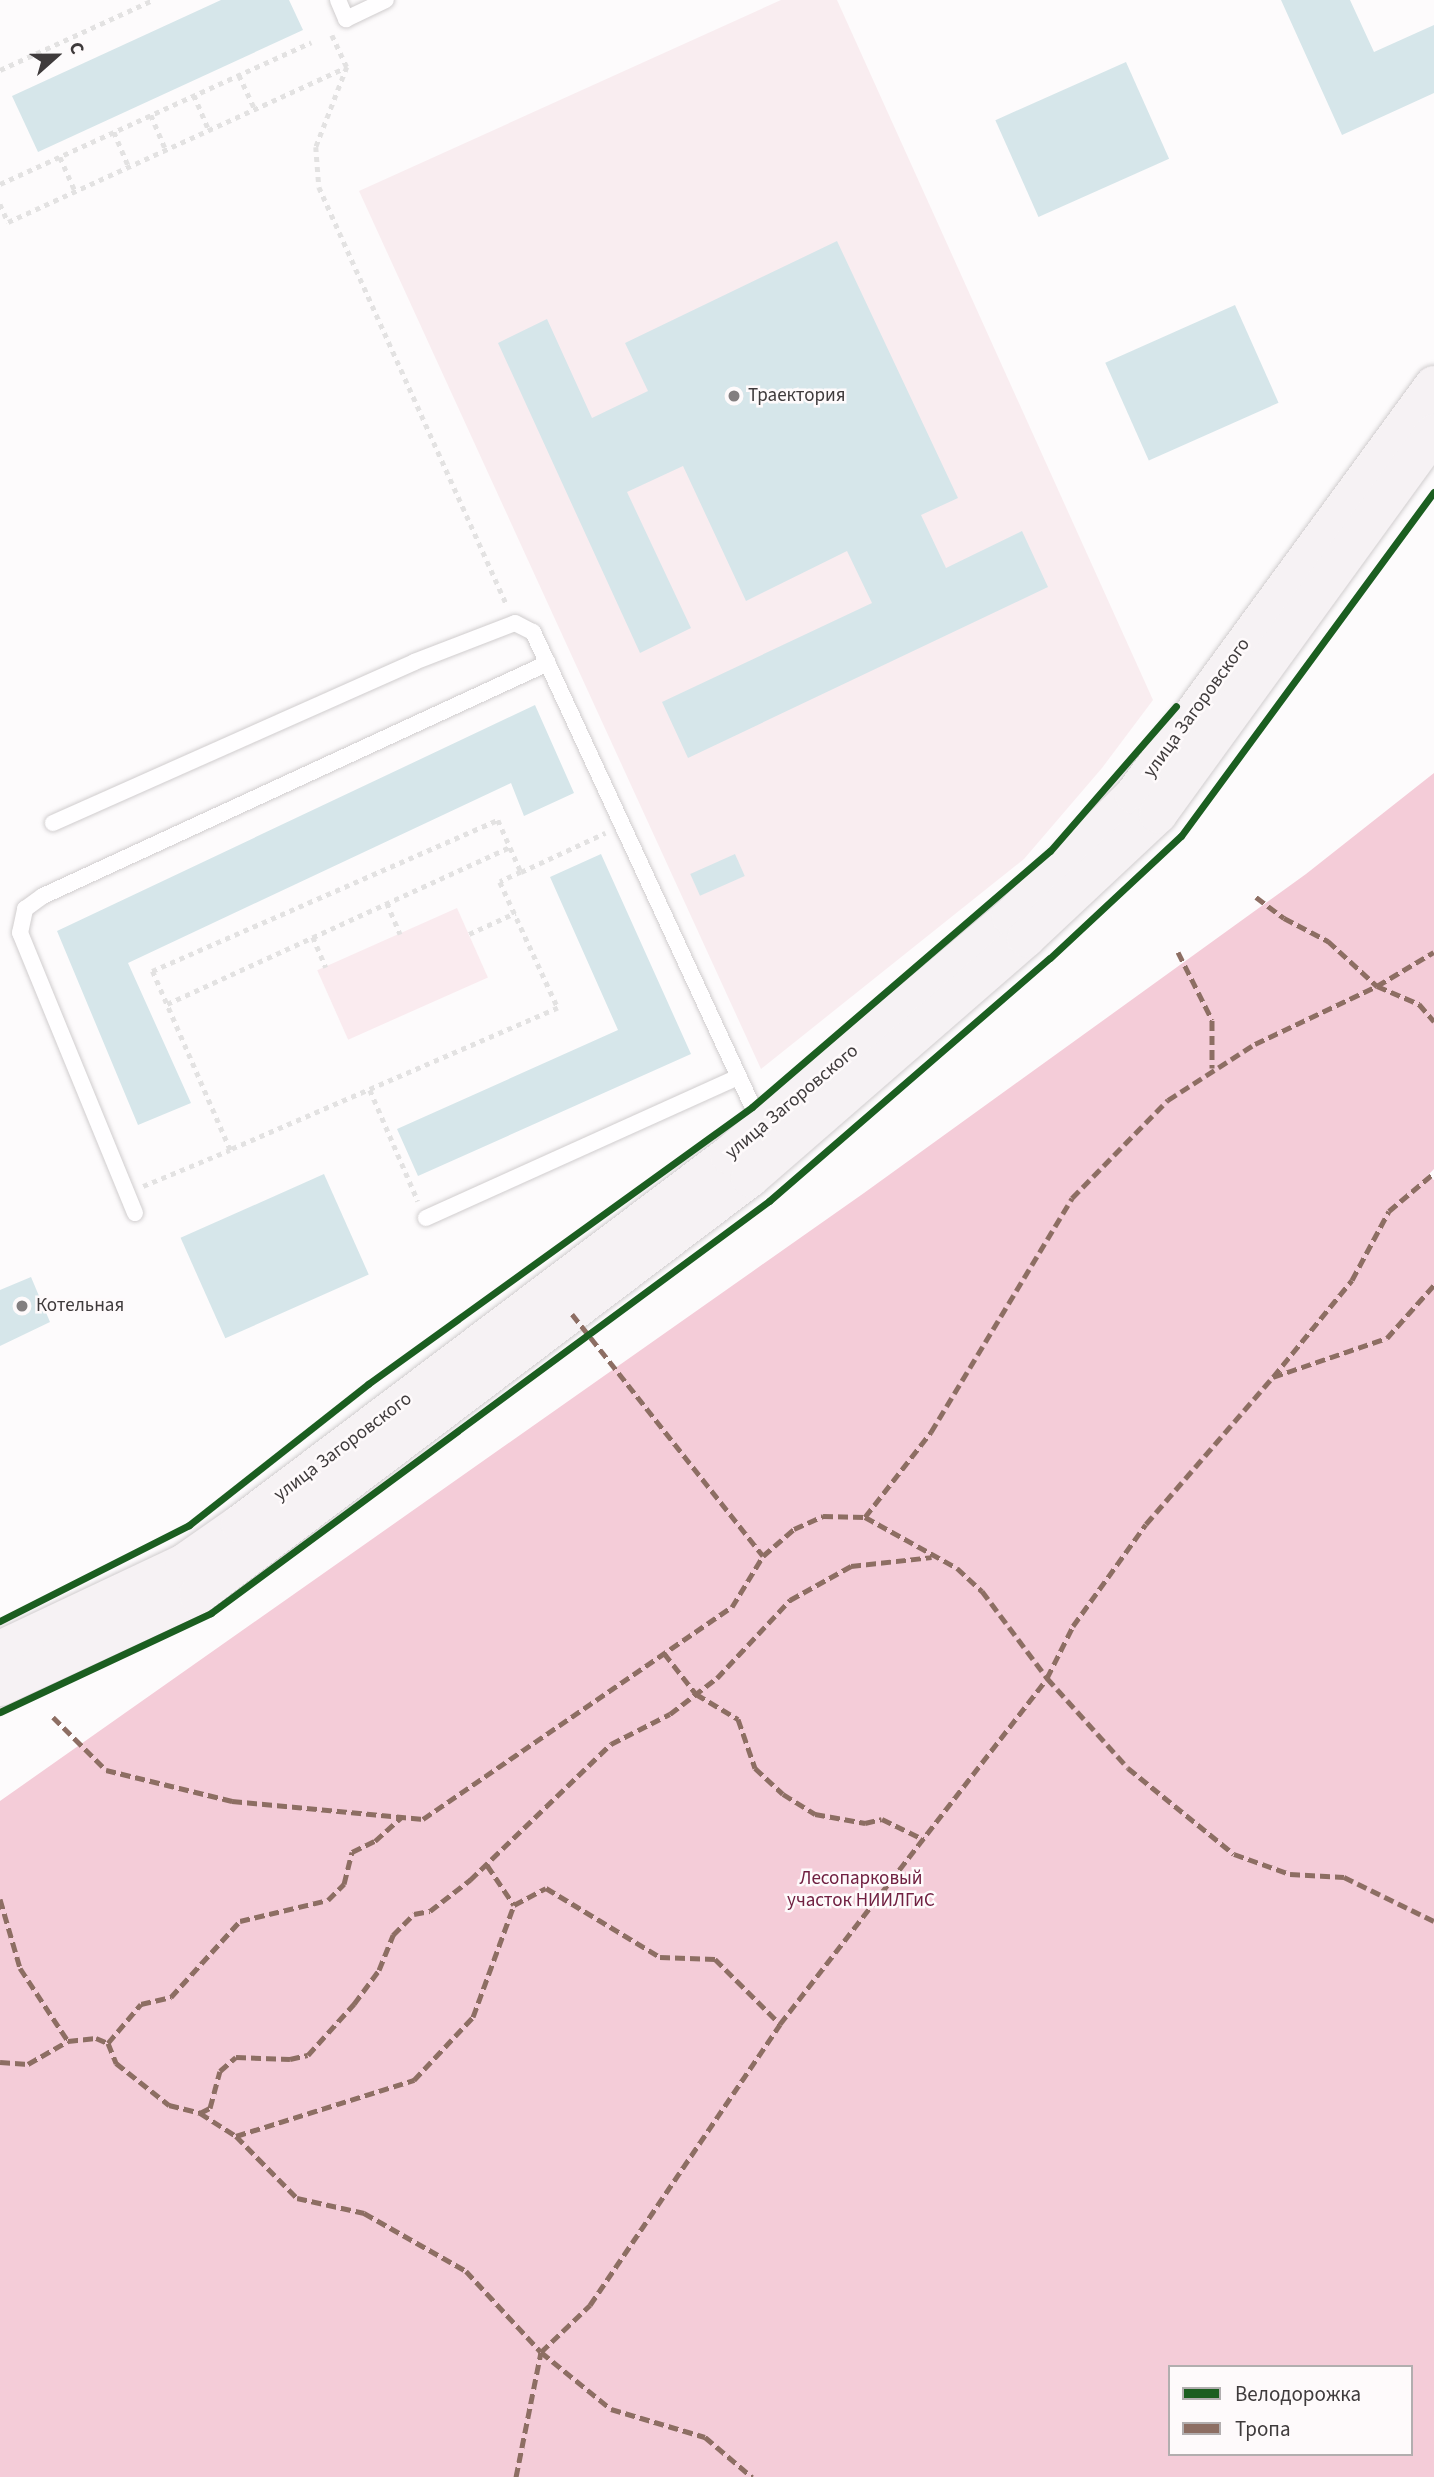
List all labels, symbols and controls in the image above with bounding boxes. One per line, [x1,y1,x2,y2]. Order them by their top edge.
north arrow [21,21,91,91]
text: С [61,38,91,58]
place label: Траектория [748,385,846,407]
marker: Траектория [726,388,742,404]
street label: улица Загоровского [1139,634,1255,782]
street label: улица Загоровского [721,1040,863,1164]
place label: Котельная [36,1295,124,1317]
marker: Котельная [14,1298,30,1314]
street label: улица Загоровского [270,1388,416,1506]
park label: Лесопарковый участок НИИЛГиС [787,1868,935,1912]
legend [1168,2365,1413,2456]
text: Велодорожка [1235,2379,1361,2409]
text: Тропа [1235,2414,1291,2444]

